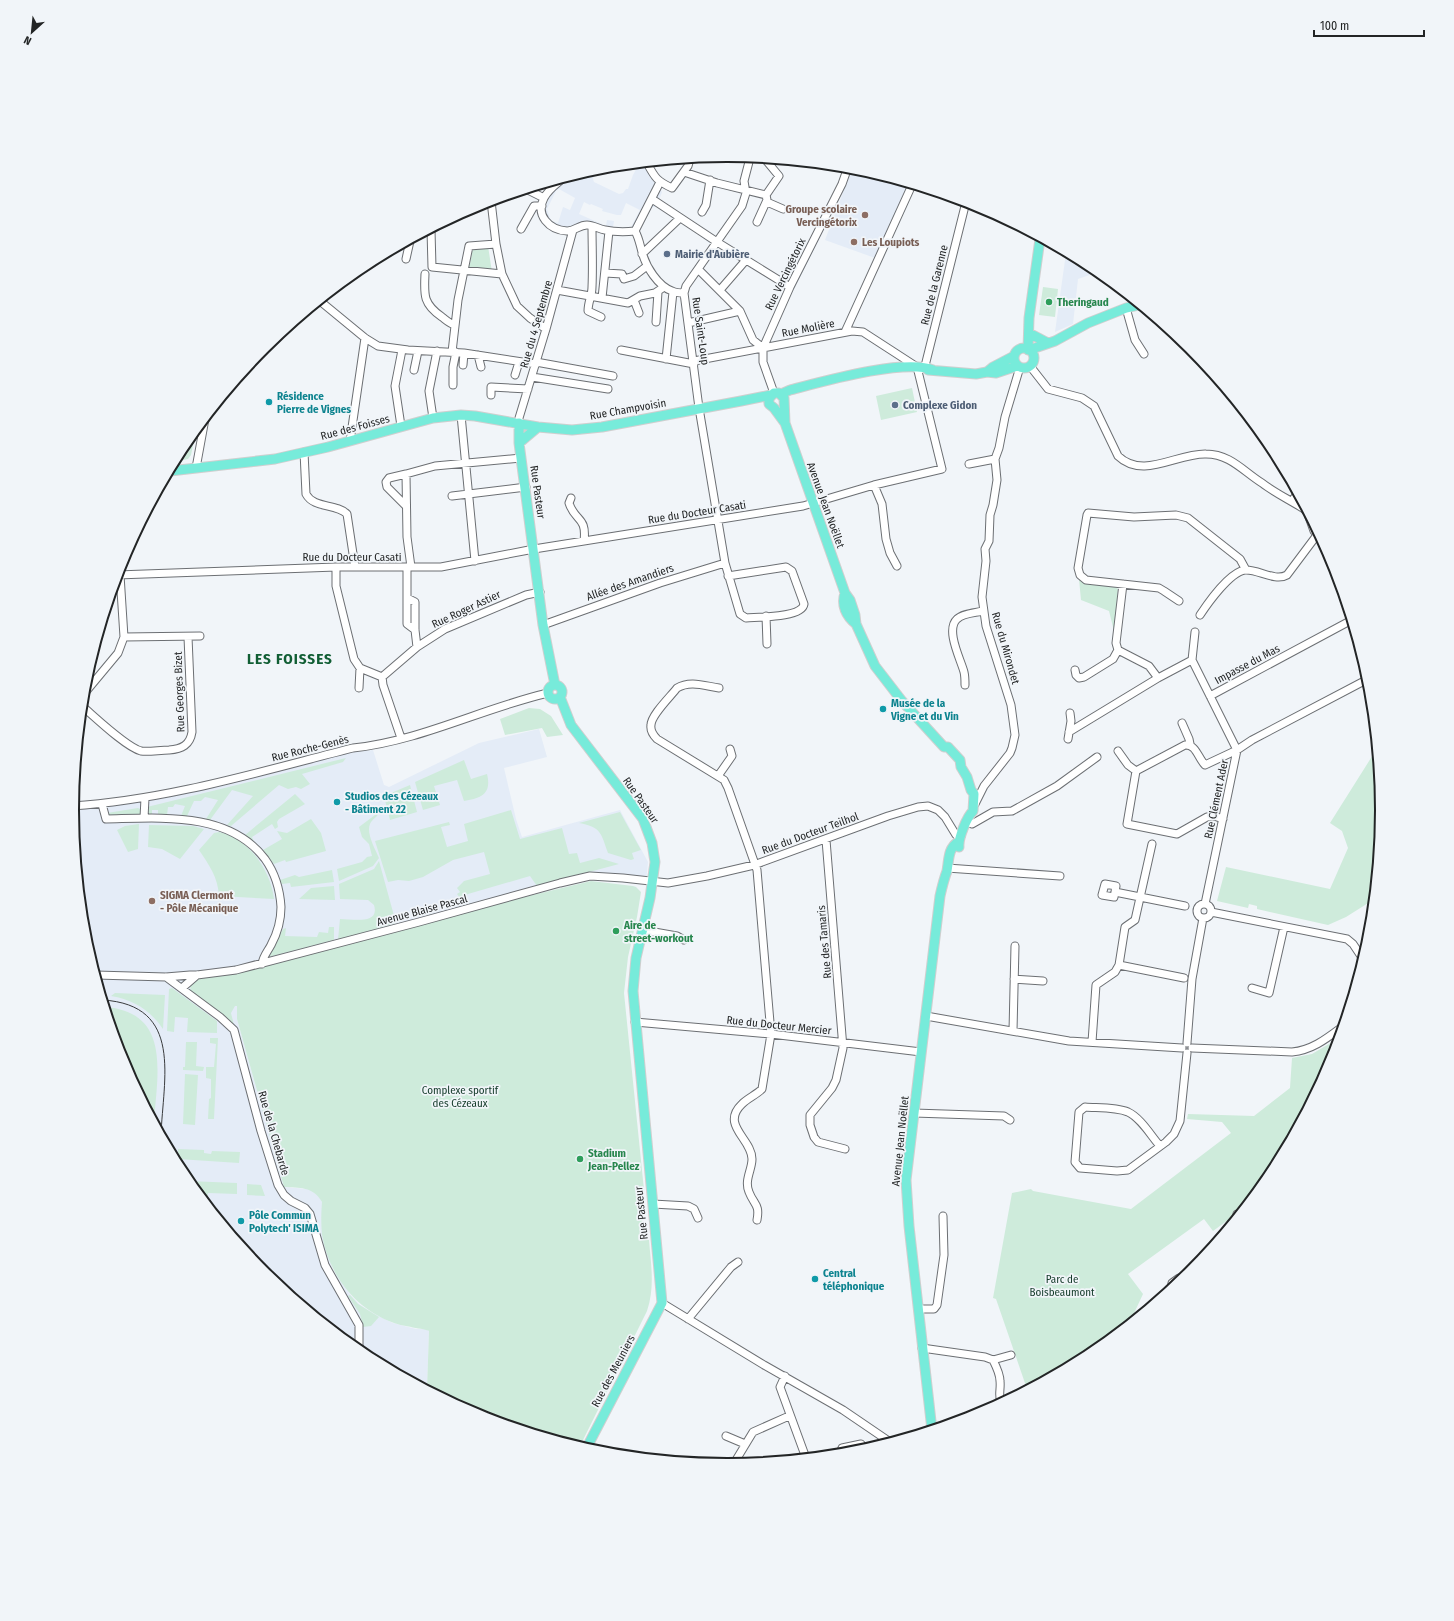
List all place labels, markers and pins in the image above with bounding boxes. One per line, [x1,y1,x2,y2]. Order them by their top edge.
place label: Groupe scolaire Vercingétorix [786,203,858,229]
marker: Groupe scolaire Vercingétorix [860,210,870,220]
place label: Les Loupiots [862,236,920,249]
marker: Les Loupiots [849,237,859,247]
place label: Mairie d'Aubière [675,248,750,261]
marker: Mairie d'Aubière [662,249,672,259]
place label: Theringaud [1057,296,1109,309]
marker: Theringaud [1044,297,1054,307]
place label: Résidence Pierre de Vignes [277,390,351,416]
marker: Résidence Pierre de Vignes [264,397,274,407]
place label: Complexe Gidon [903,399,977,412]
marker: Complexe Gidon [890,400,900,410]
place label: Musée de la Vigne et du Vin [890,697,959,723]
marker: Musée de la Vigne et du Vin [878,704,888,714]
place label: Studios des Cézeaux - Bâtiment 22 [345,790,439,816]
marker: Studios des Cézeaux - Bâtiment 22 [332,797,342,807]
place label: SIGMA Clermont - Pôle Mécanique [160,889,239,915]
marker: SIGMA Clermont - Pôle Mécanique [147,896,157,906]
place label: Aire de street-workout [623,919,694,945]
marker: Aire de street-workout [611,926,621,936]
place label: Stadium Jean-Pellez [587,1147,640,1173]
marker: Stadium Jean-Pellez [575,1154,585,1164]
place label: Pôle Commun Polytech' ISIMA [249,1209,320,1235]
marker: Pôle Commun Polytech' ISIMA [236,1216,246,1226]
place label: Central téléphonique [823,1267,885,1293]
marker: Central téléphonique [810,1274,820,1284]

